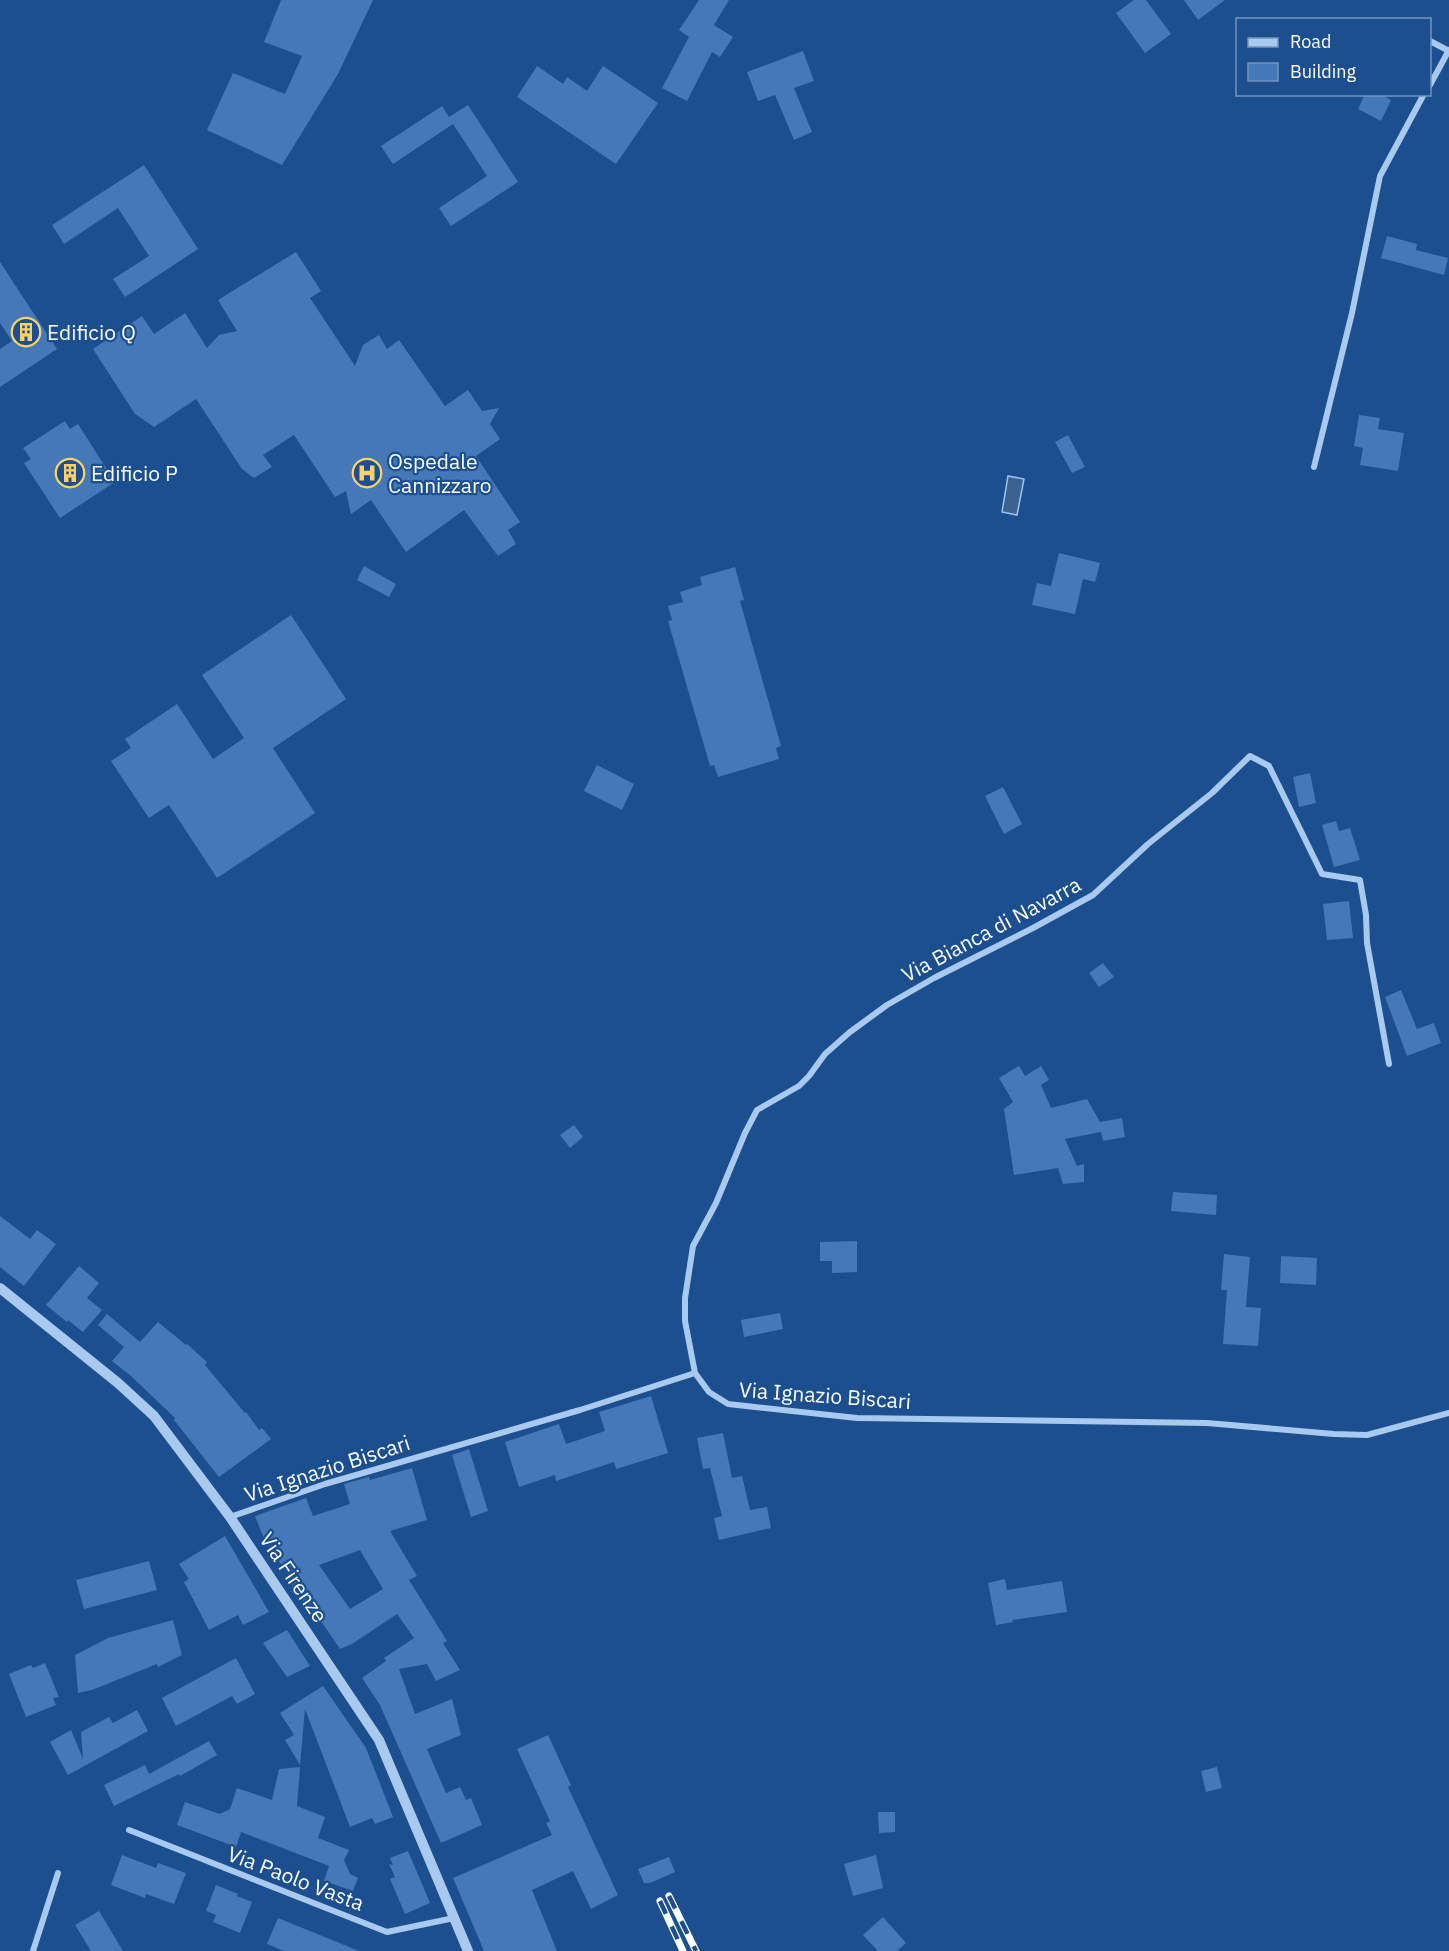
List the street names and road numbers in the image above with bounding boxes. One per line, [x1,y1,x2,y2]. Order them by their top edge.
street label: Via Bianca di Navarra [896,870,1086,988]
street label: Via Ignazio Biscari [738,1375,912,1415]
street label: Via Ignazio Biscari [241,1428,413,1508]
street label: Via Firenze [254,1526,334,1628]
street label: Via Paolo Vasta [224,1839,368,1917]

